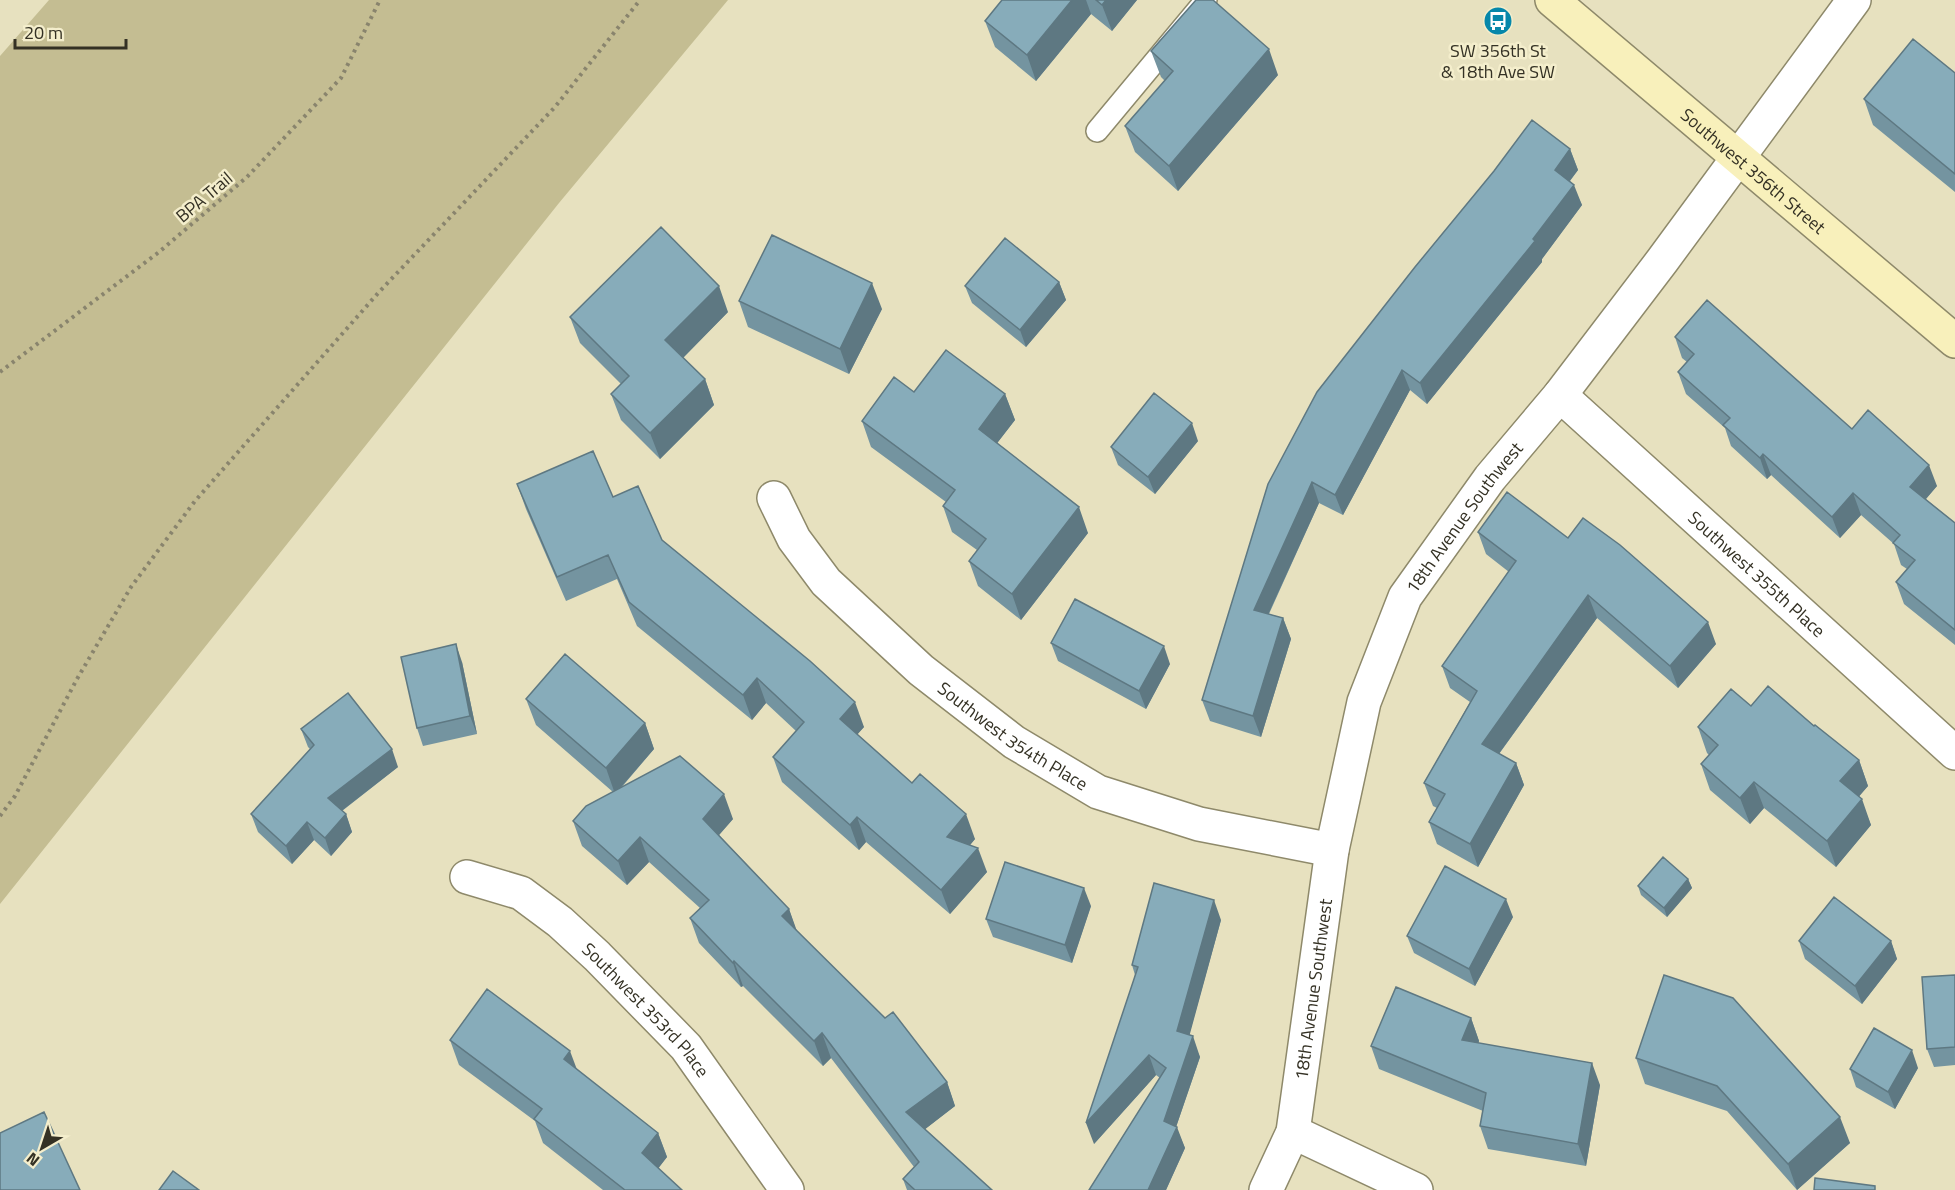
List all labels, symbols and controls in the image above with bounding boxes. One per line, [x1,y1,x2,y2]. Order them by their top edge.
bus stop icon: SW 356th St & 18th Ave SW [1482,5,1514,37]
scale bar [15,12,126,50]
text: 20 m [24,19,63,46]
place label: SW 356th St & 18th Ave SW [1441,37,1555,85]
street label: Southwest 356th Street [1675,101,1833,240]
street label: BPA Trail [170,165,238,229]
street label: 18th Avenue Southwest [1399,435,1529,598]
street label: Southwest 355th Place [1682,504,1832,643]
street label: Southwest 354th Place [932,674,1093,797]
street label: 18th Avenue Southwest [1287,896,1339,1082]
street label: Southwest 353rd Place [576,936,717,1082]
north arrow [12,1118,72,1178]
text: N [21,1147,44,1172]

